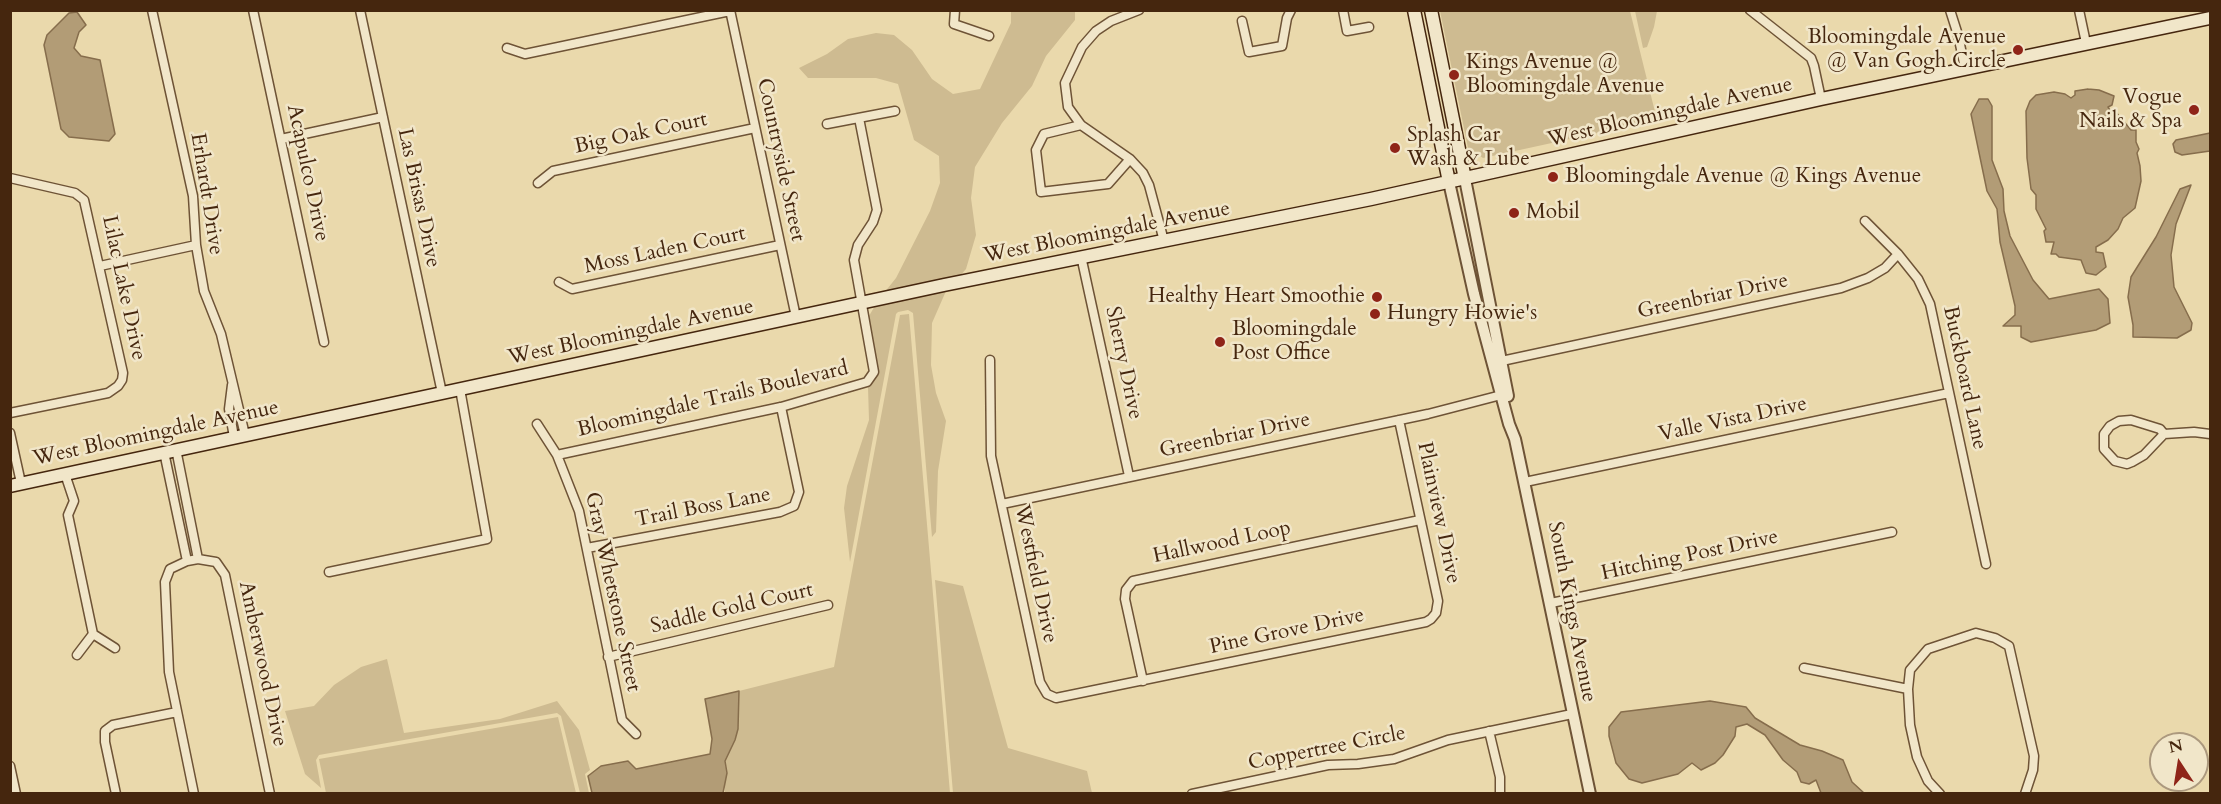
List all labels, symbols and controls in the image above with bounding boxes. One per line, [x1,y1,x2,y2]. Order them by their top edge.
place label: Bloomingdale Avenue @ Van Gogh Circle [1807,25,2006,75]
marker: Bloomingdale Avenue @ Van Gogh Circle [2011,43,2025,57]
place label: Kings Avenue @ Bloomingdale Avenue [1466,50,1665,100]
marker: Kings Avenue @ Bloomingdale Avenue [1447,68,1461,82]
street label: West Bloomingdale Avenue [1545,73,1795,153]
street label: Countryside Street [750,76,810,244]
place label: Vogue Nails & Spa [2079,85,2182,135]
street label: Acapulco Drive [280,102,334,244]
marker: Vogue Nails & Spa [2187,103,2201,117]
street label: Big Oak Court [572,108,710,160]
place label: Splash Car Wash & Lube [1407,123,1530,173]
street label: Las Brisas Drive [391,126,445,270]
street label: Erhardt Drive [184,131,228,257]
marker: Splash Car Wash & Lube [1388,141,1402,155]
place label: Bloomingdale Avenue @ Kings Avenue [1565,164,1921,190]
marker: Bloomingdale Avenue @ Kings Avenue [1546,170,1560,184]
street label: West Bloomingdale Avenue [982,197,1232,269]
place label: Mobil [1526,200,1580,226]
marker: Mobil [1507,206,1521,220]
street label: Lilac Lake Drive [95,213,151,363]
street label: Moss Laden Court [582,222,748,280]
street label: Greenbriar Drive [1635,269,1791,325]
place label: Healthy Heart Smoothie [1148,284,1365,310]
marker: Healthy Heart Smoothie [1370,290,1384,304]
street label: West Bloomingdale Avenue [506,295,756,371]
place label: Hungry Howie's [1387,301,1537,327]
street label: Sherry Drive [1099,304,1147,422]
street label: Buckboard Lane [1936,304,1992,452]
marker: Hungry Howie's [1368,307,1382,321]
place label: Bloomingdale Post Office [1232,317,1357,367]
marker: Bloomingdale Post Office [1213,335,1227,349]
street label: Bloomingdale Trails Boulevard [575,357,851,443]
street label: Valle Vista Drive [1657,392,1809,448]
street label: West Bloomingdale Avenue [31,396,281,472]
street label: Greenbriar Drive [1157,408,1313,464]
street label: Plainview Drive [1411,440,1465,586]
street label: Trail Boss Lane [633,483,773,533]
street label: Gray Whetstone Street [579,490,645,694]
street label: Westfield Drive [1008,503,1062,645]
street label: Hallwood Loop [1151,516,1293,570]
street label: South Kings Avenue [1541,520,1601,704]
street label: Hitching Post Drive [1599,525,1781,587]
street label: Saddle Gold Court [648,578,816,640]
street label: Amberwood Drive [232,579,292,749]
street label: Pine Grove Drive [1207,603,1367,661]
street label: Coppertree Circle [1246,721,1408,777]
north arrow [2149,732,2209,792]
text: N [2167,734,2185,759]

